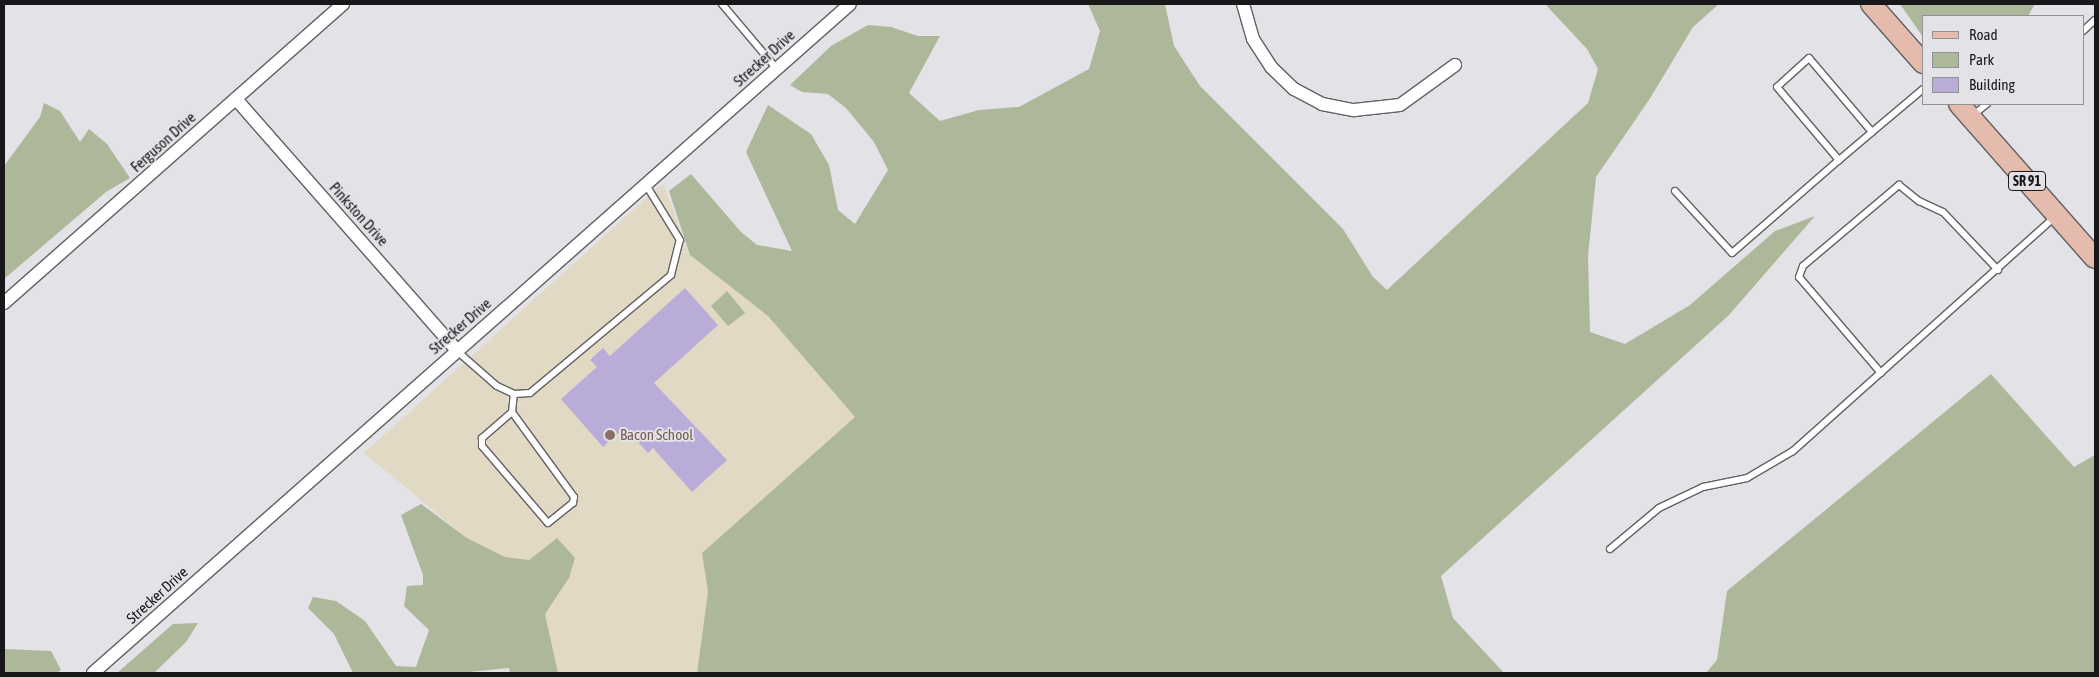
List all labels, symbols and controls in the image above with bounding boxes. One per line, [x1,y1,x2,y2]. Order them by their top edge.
legend [1922,15,2084,105]
street label: Strecker Drive [730,26,798,90]
text: Road [1969,26,1998,43]
text: Park [1969,51,1994,68]
text: Building [1969,76,2015,93]
street label: Ferguson Drive [127,108,199,176]
road number: SR 91 [2007,170,2047,192]
street label: Pinkston Drive [326,178,392,250]
street label: Strecker Drive [425,294,495,358]
place label: Bacon School [620,426,693,444]
marker: Bacon School [604,429,616,441]
street label: Strecker Drive [123,563,191,627]

